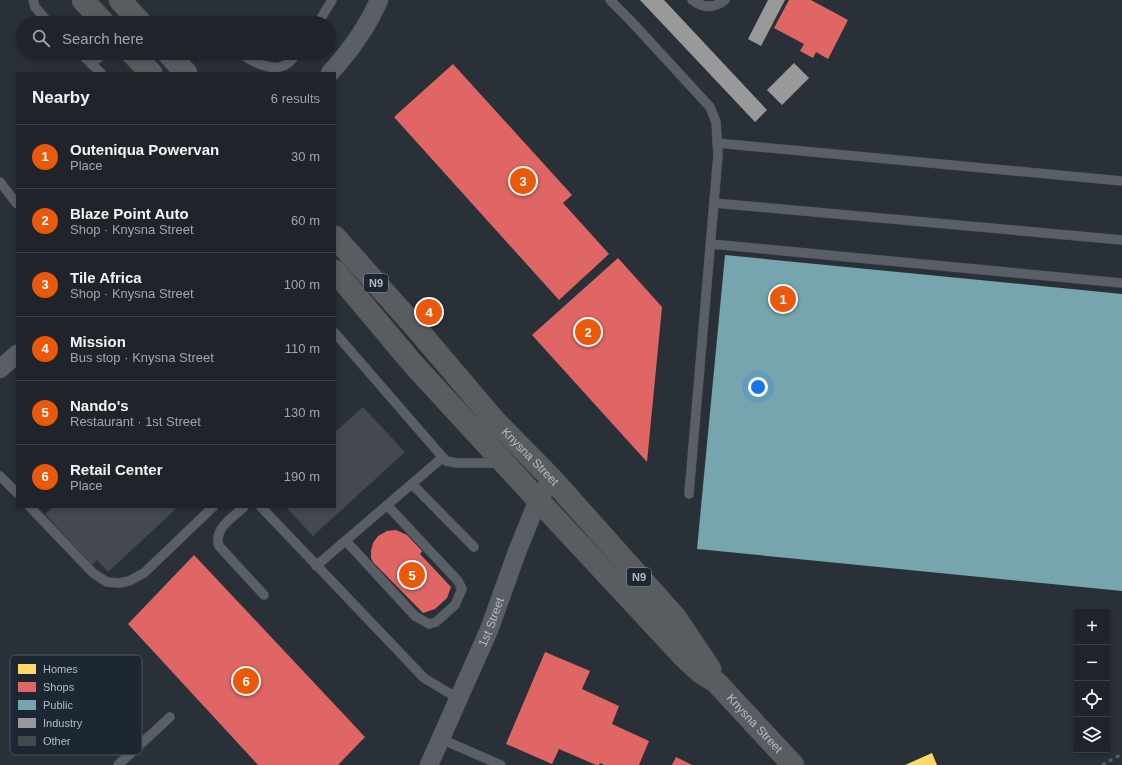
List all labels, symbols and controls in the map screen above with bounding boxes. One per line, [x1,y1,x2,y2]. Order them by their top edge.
search box [16,16,336,60]
icon: search [30,27,52,49]
text: Search here [62,30,144,47]
text: Nearby [32,88,90,107]
text: 6 results [271,91,320,106]
text: Outeniqua Powervan [70,141,219,158]
text: 1 [41,149,49,164]
text: 30 m [291,149,320,164]
text: Place [70,158,103,173]
pin: 3 [510,166,536,196]
text: Blaze Point Auto [70,205,189,222]
text: 2 [41,213,49,228]
text: 60 m [291,213,320,228]
text: Shop · Knysna Street [70,222,194,237]
text: Tile Africa [70,269,142,286]
road number: N9 [364,274,388,292]
text: 3 [41,277,49,292]
text: 100 m [284,277,320,292]
pin: 1 [770,284,796,314]
text: Shop · Knysna Street [70,286,194,301]
pin: 4 [416,297,442,327]
pin: 2 [575,317,601,347]
text: Mission [70,333,126,350]
text: 4 [41,341,49,356]
text: 110 m [285,341,320,356]
text: Bus stop · Knysna Street [70,350,214,365]
your location [748,377,768,397]
text: Nando's [70,397,129,414]
text: 5 [41,405,49,420]
text: 130 m [284,405,320,420]
text: Restaurant · 1st Street [70,414,201,429]
street label: Knysna Street [499,425,562,489]
text: Retail Center [70,461,163,478]
text: 6 [41,469,49,484]
text: 190 m [284,469,320,484]
text: Place [70,478,103,493]
pin: 5 [399,560,425,590]
road number: N9 [627,568,651,586]
street label: 1st Street [476,595,507,649]
map controls [1074,609,1110,753]
button: + [1074,609,1110,645]
button: − [1074,645,1110,681]
legend [10,655,142,755]
text: Homes [43,663,78,675]
pin: 6 [233,666,259,696]
text: Shops [43,681,75,693]
button: locate [1074,681,1110,717]
street label: Knysna Street [724,691,786,756]
text: Public [43,699,73,711]
text: Industry [43,717,83,729]
button: layers [1074,717,1110,753]
text: Other [43,735,71,747]

